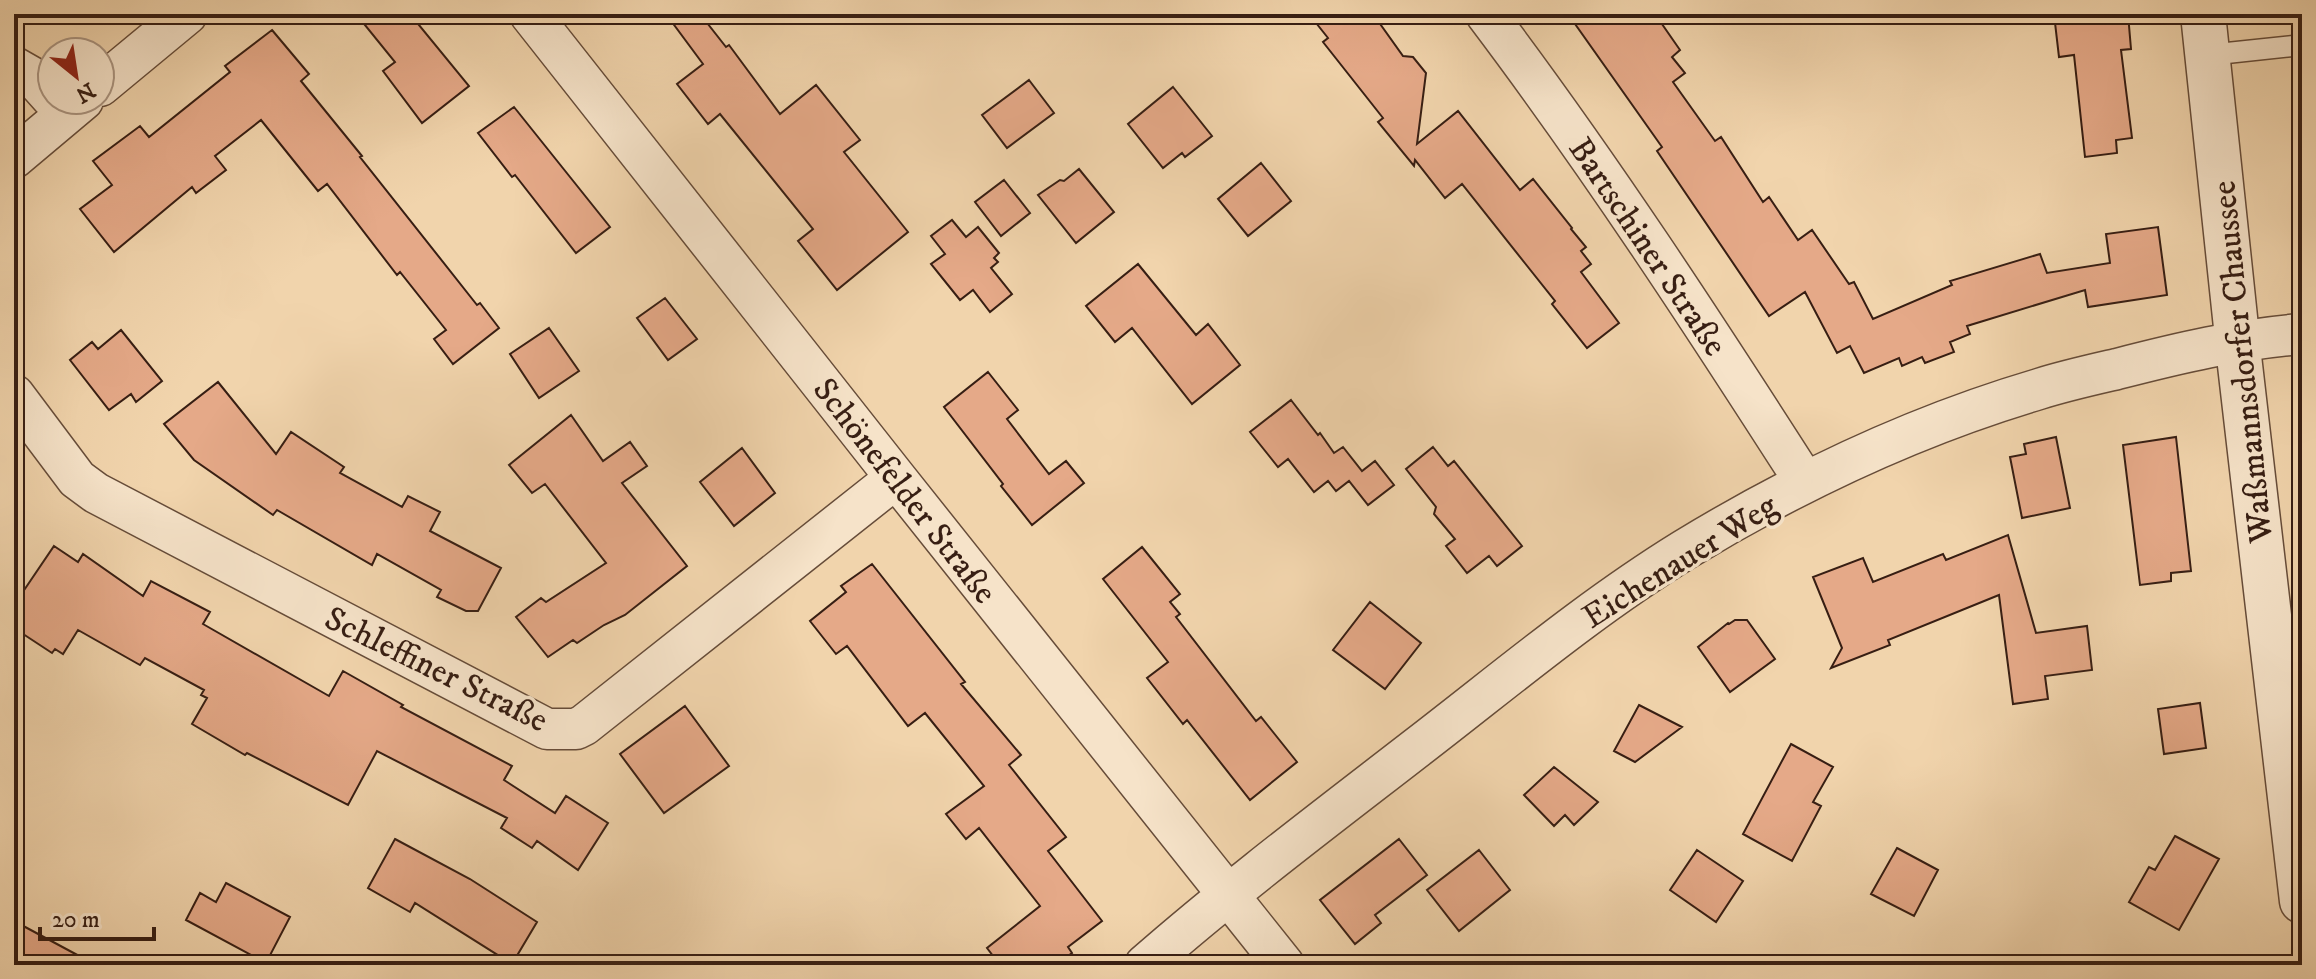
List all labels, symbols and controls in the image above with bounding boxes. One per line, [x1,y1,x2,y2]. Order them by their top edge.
north arrow [36,36,116,116]
text: N [71,76,100,108]
street label: Bartschiner Straße [1559,130,1736,364]
street label: Waßmannsdorfer Chaussee [2203,179,2283,546]
street label: Schönefelder Straße [803,370,1006,612]
street label: Eichenauer Weg [1575,485,1786,638]
street label: Schleffiner Straße [318,598,555,742]
scale bar [40,891,154,941]
text: 20 m [52,905,100,935]

